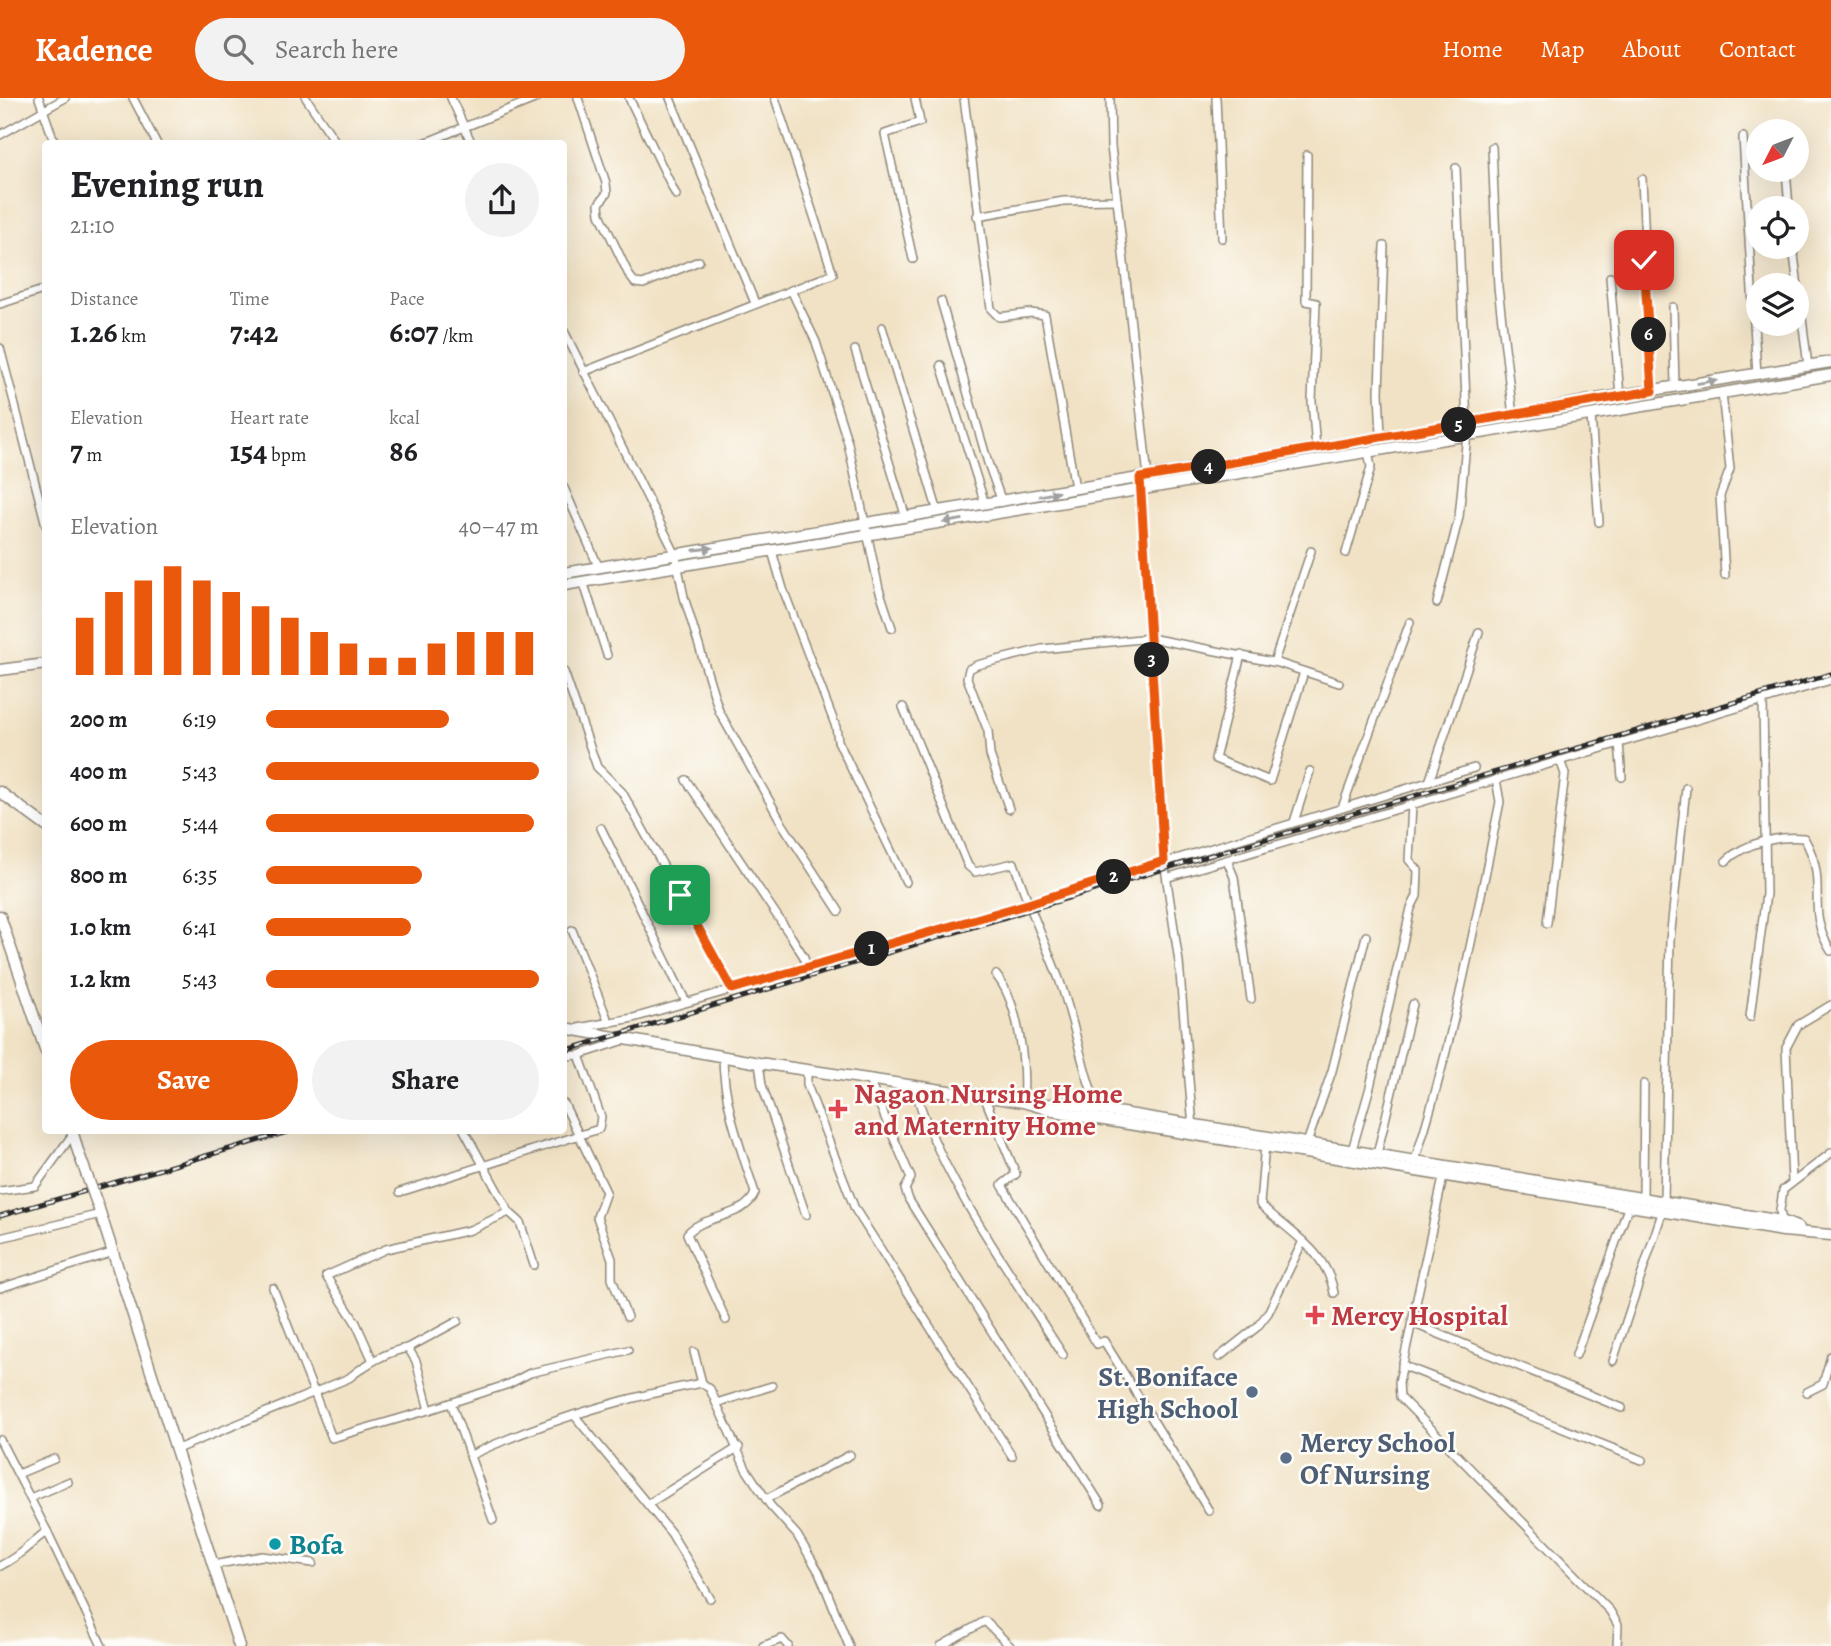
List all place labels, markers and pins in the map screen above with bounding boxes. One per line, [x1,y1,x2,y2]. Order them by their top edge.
pin [1614,230,1674,290]
pin: 6 [1632,317,1666,352]
pin: 5 [1442,408,1476,442]
pin: 4 [1192,450,1226,484]
pin: 3 [1134,642,1170,678]
pin: 2 [1096,860,1132,894]
pin [650,865,710,925]
pin: 1 [854,932,890,966]
place label: Nagaon Nursing Home and Maternity Home [854,1075,1123,1145]
marker: Nagaon Nursing Home and Maternity Home [828,1099,848,1119]
place label: Mercy Hospital [1331,1297,1508,1335]
marker: Mercy Hospital [1305,1305,1325,1325]
place label: St. Boniface High School [1097,1358,1239,1428]
marker: St. Boniface High School [1244,1384,1260,1400]
place label: Mercy School Of Nursing [1300,1424,1456,1494]
marker: Mercy School Of Nursing [1278,1450,1294,1466]
place label: Bofa [289,1526,344,1564]
marker: Bofa [267,1536,283,1552]

